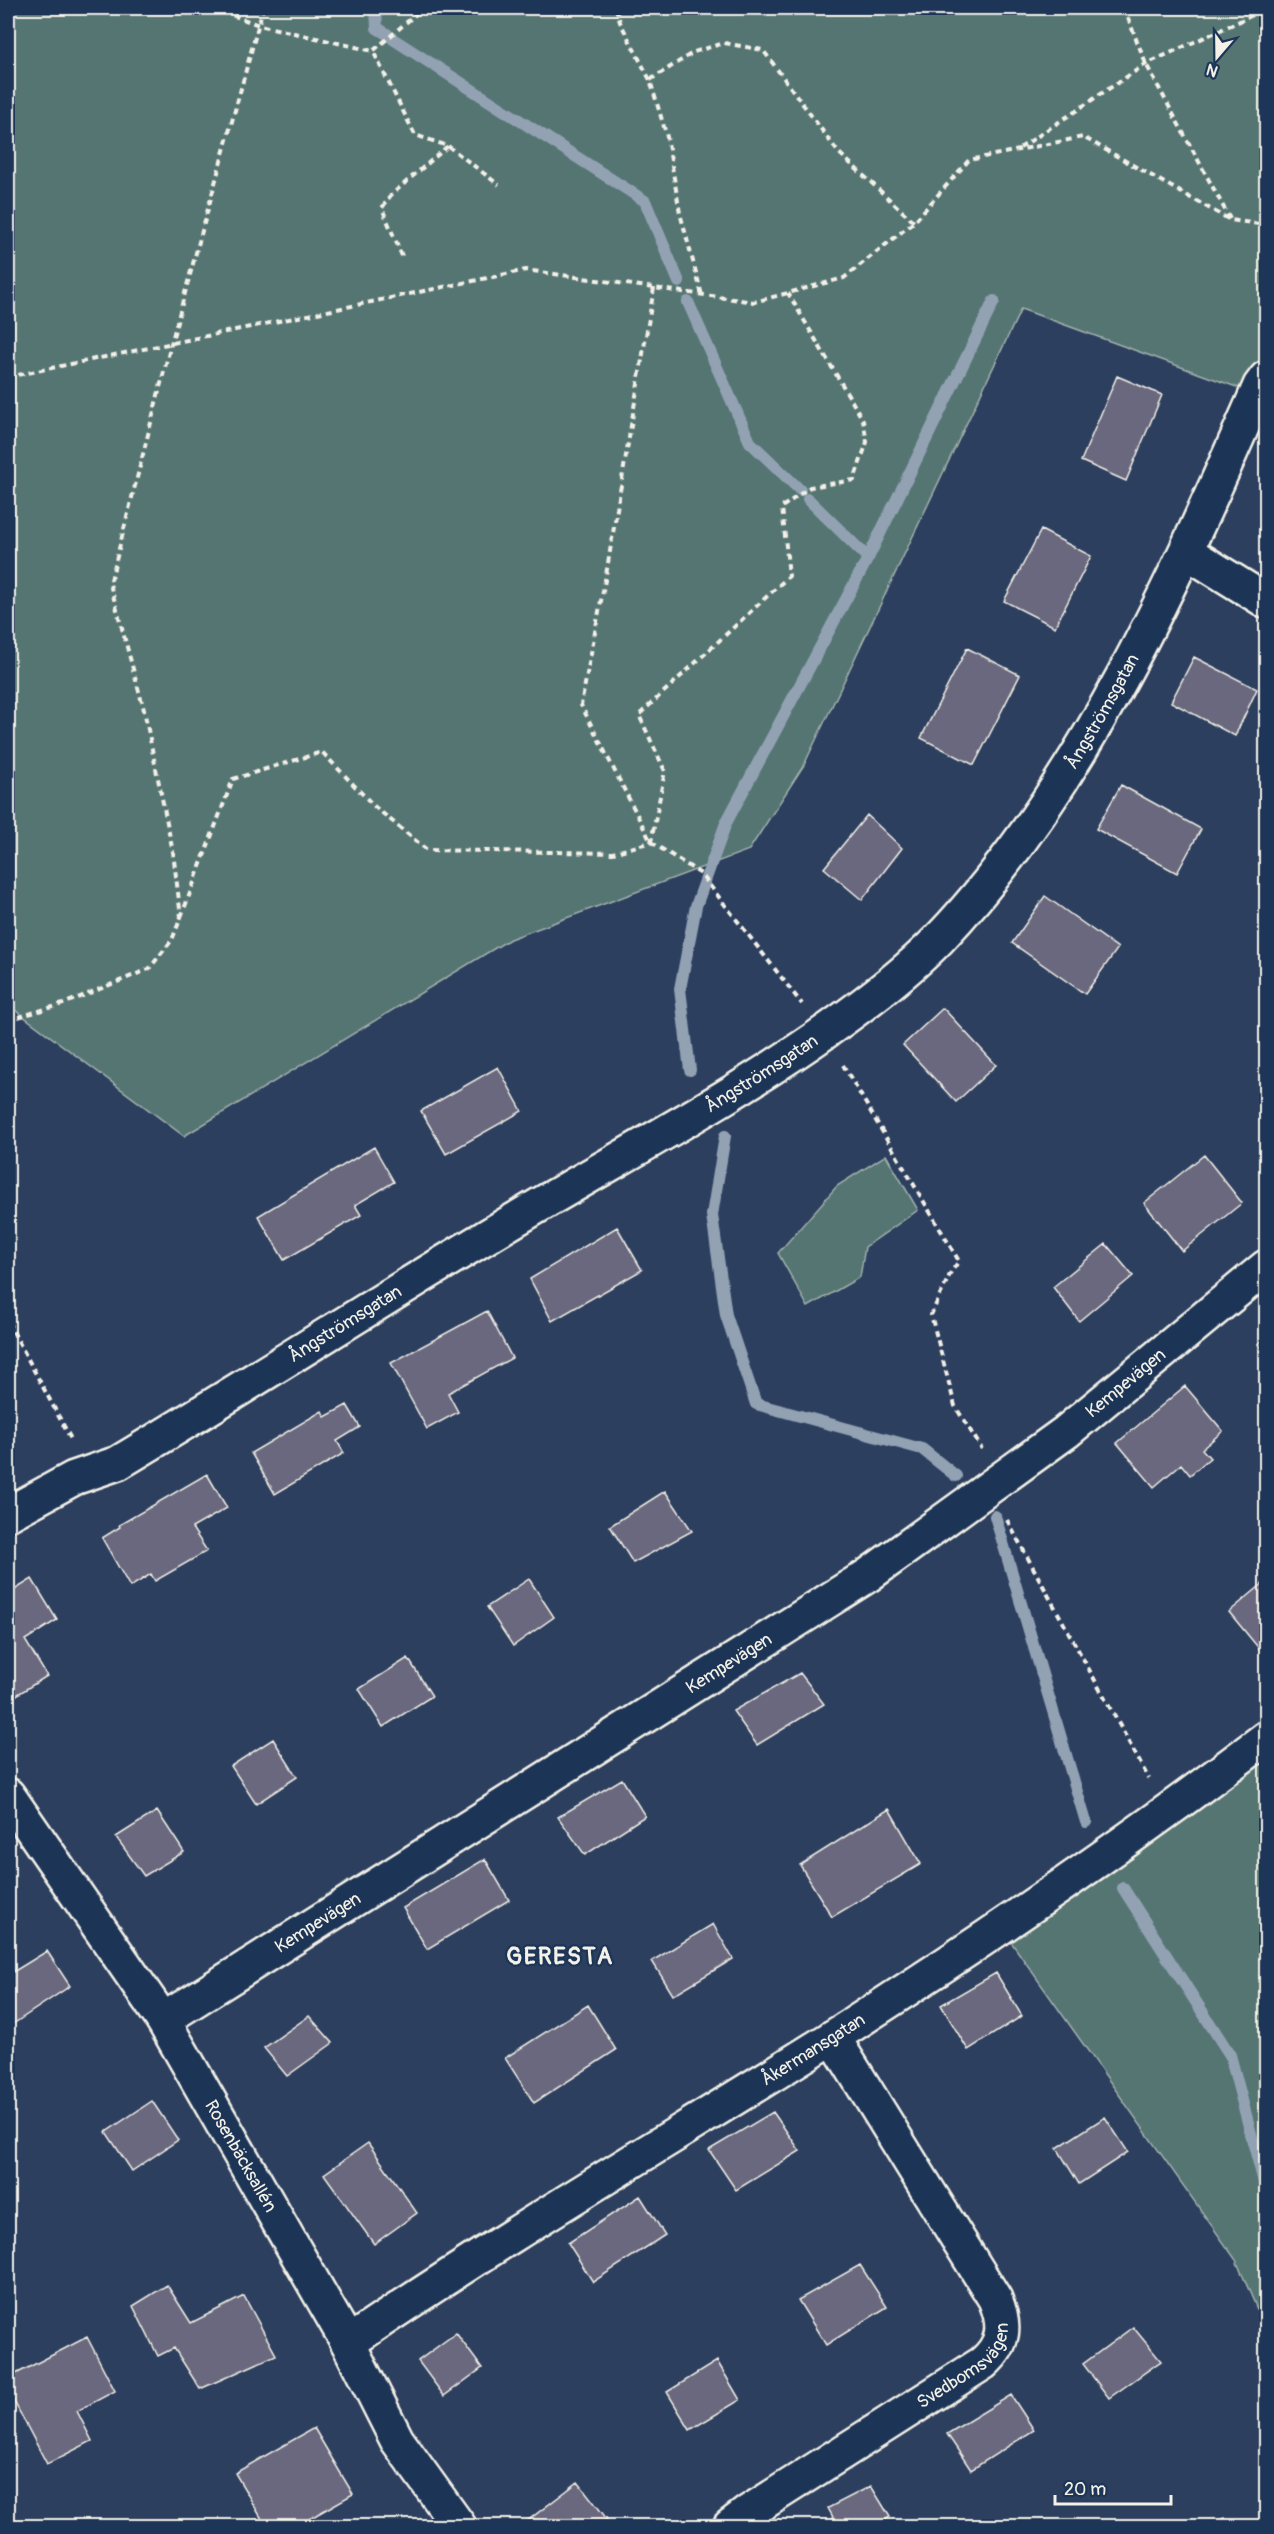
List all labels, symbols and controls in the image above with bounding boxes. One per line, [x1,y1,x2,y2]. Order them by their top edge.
north arrow [1187,27,1247,87]
text: N [1204,59,1221,81]
street label: Ångströmsgatan [1060,650,1145,773]
street label: Ångströmsgatan [701,1029,822,1118]
street label: Ångströmsgatan [284,1280,406,1368]
street label: Kempevägen [1081,1343,1171,1423]
street label: Kempevägen [682,1628,776,1699]
street label: Kempevägen [271,1887,365,1959]
district label: GERESTA [506,1942,614,1971]
street label: Åkermansgatan [756,2009,870,2091]
street label: Rosenbäcksallén [199,2096,282,2217]
street label: Svedbomsvägen [913,2323,1014,2414]
scale bar [1055,2468,1170,2506]
text: 20 m [1064,2478,1106,2501]

